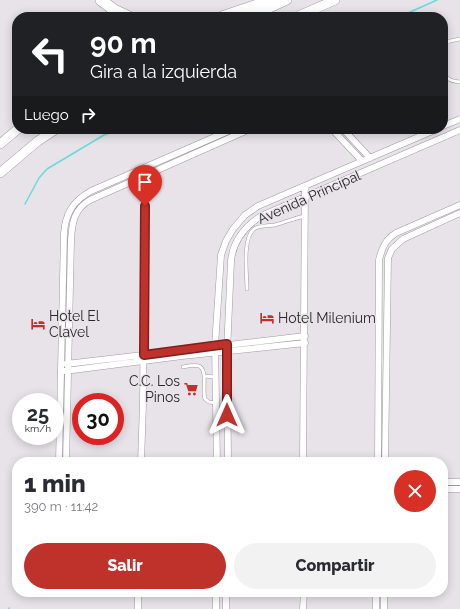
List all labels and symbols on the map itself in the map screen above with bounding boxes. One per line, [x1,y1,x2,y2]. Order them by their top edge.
pin [128,165,162,206]
street label: Avenida Principal [255,167,363,227]
place label: Hotel El Clavel [49,308,100,340]
hotel icon: Hotel Milenium [259,310,275,326]
place label: Hotel Milenium [278,310,376,326]
hotel icon: Hotel El Clavel [30,316,46,332]
place label: C.C. Los Pinos [129,373,180,405]
supermarket icon: C.C. Los Pinos [183,381,199,397]
speed limit sign: 30 [72,393,124,445]
position arrow [206,394,248,436]

